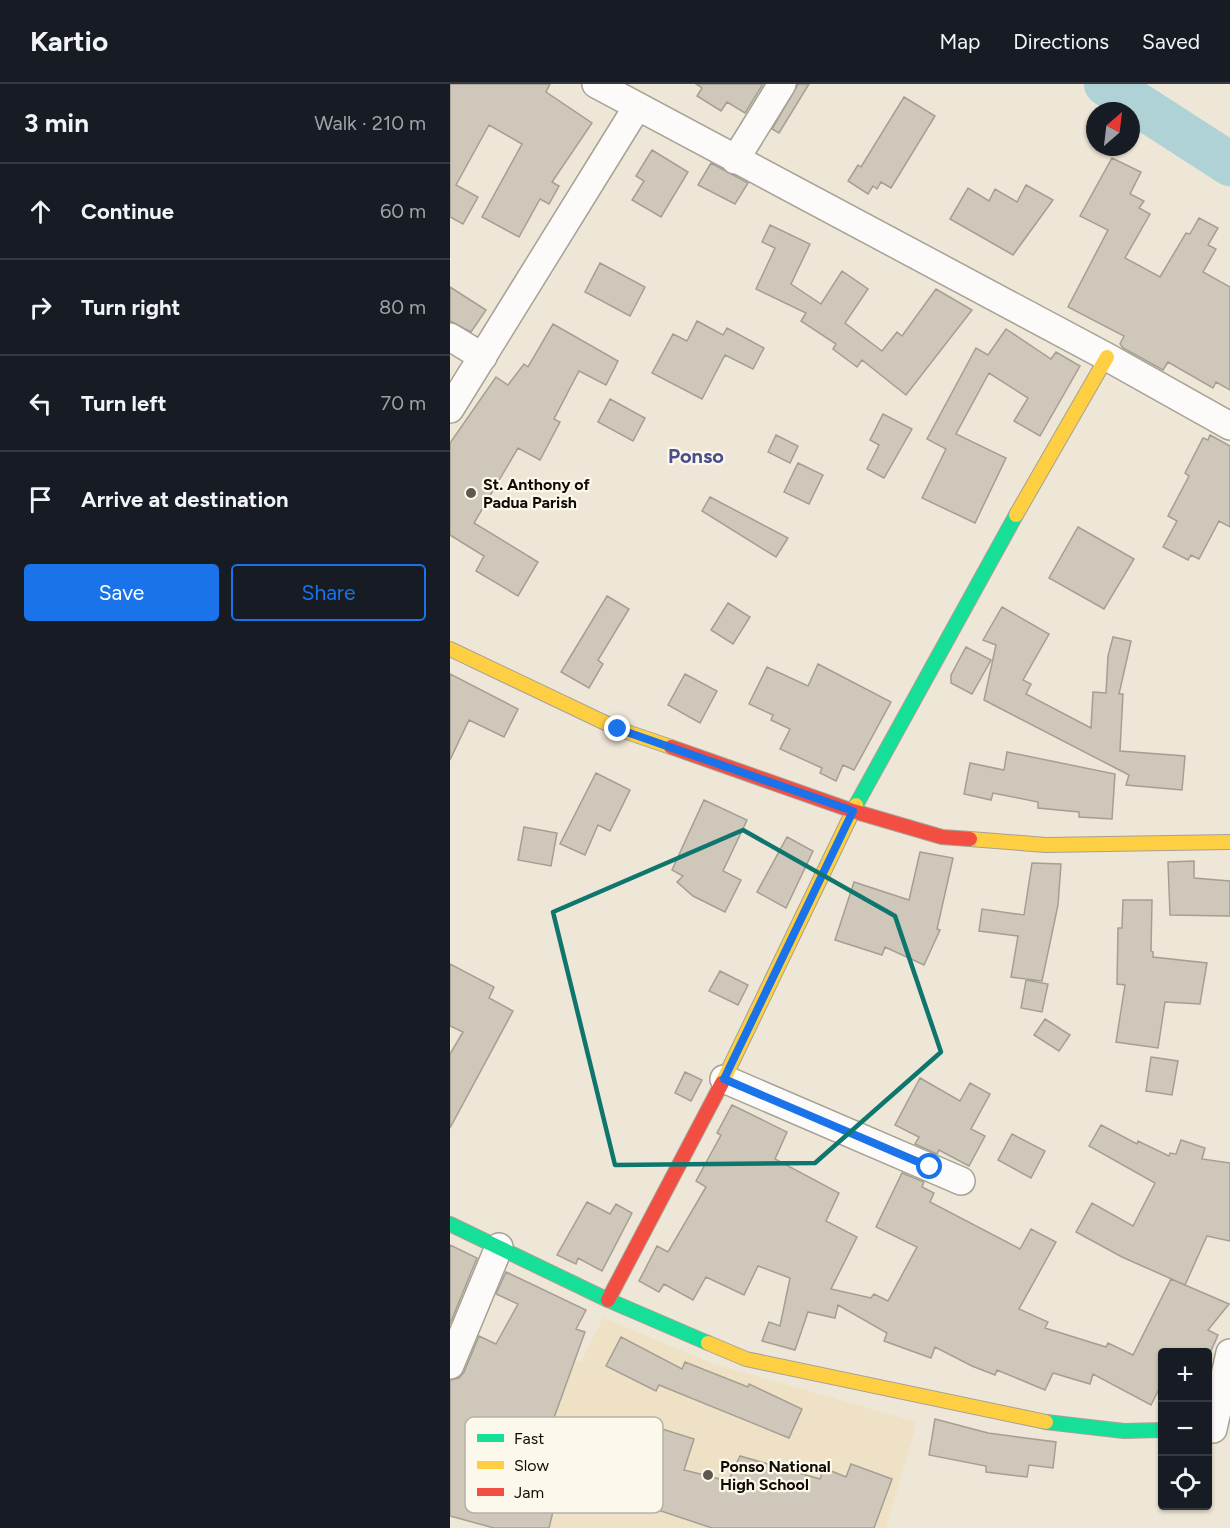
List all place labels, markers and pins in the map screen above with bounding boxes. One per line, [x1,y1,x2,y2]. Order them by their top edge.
place label: St. Anthony of Padua Parish [483,475,590,512]
marker: St. Anthony of Padua Parish [464,486,478,500]
place label: Ponso National High School [720,1457,831,1494]
marker: Ponso National High School [701,1468,715,1482]

